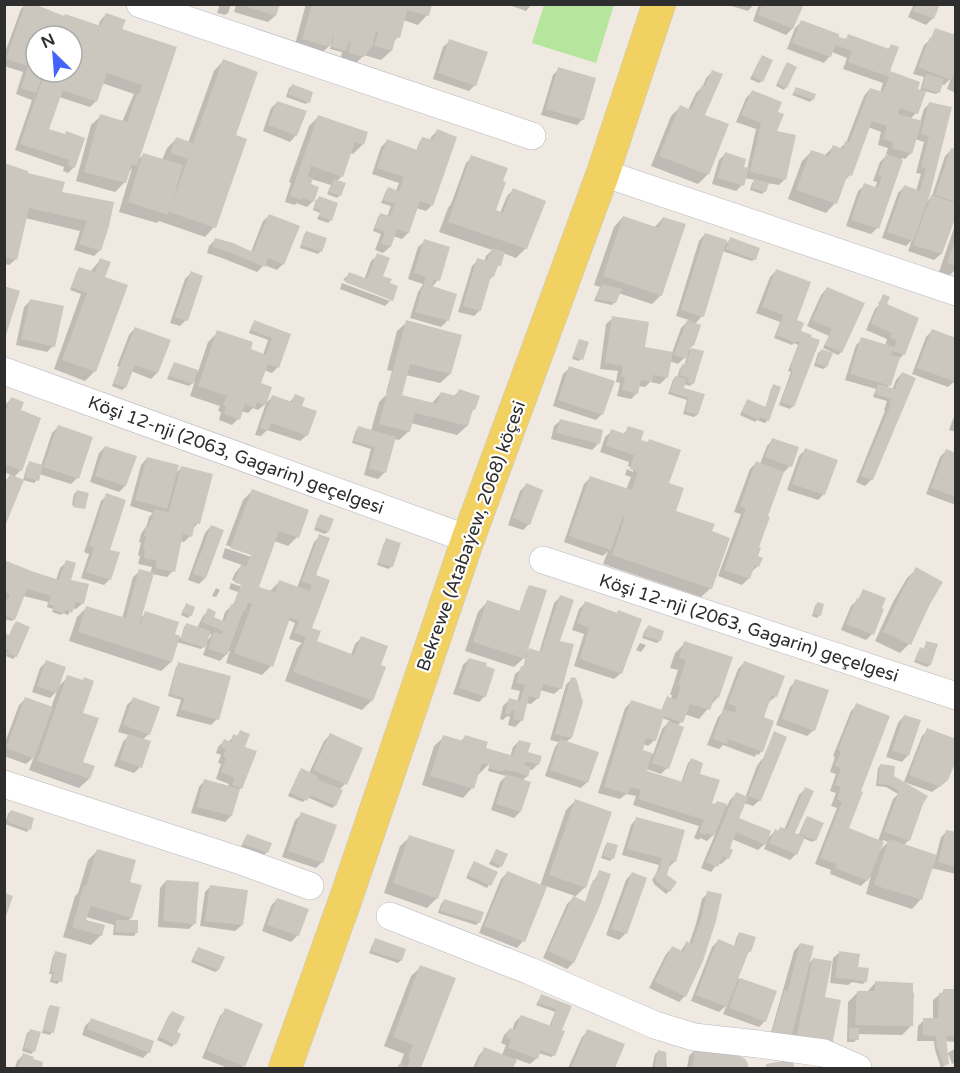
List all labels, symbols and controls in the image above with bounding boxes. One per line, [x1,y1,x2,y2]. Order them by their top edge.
north arrow [24,24,84,84]
text: N [38,30,58,53]
street label: Köşi 12-nji (2063, Gagarin) geçelgesi [85,391,387,519]
street label: Bekrewe (Atabaýew, 2068) köçesi [412,398,530,674]
street label: Köşi 12-nji (2063, Gagarin) geçelgesi [597,569,901,687]

